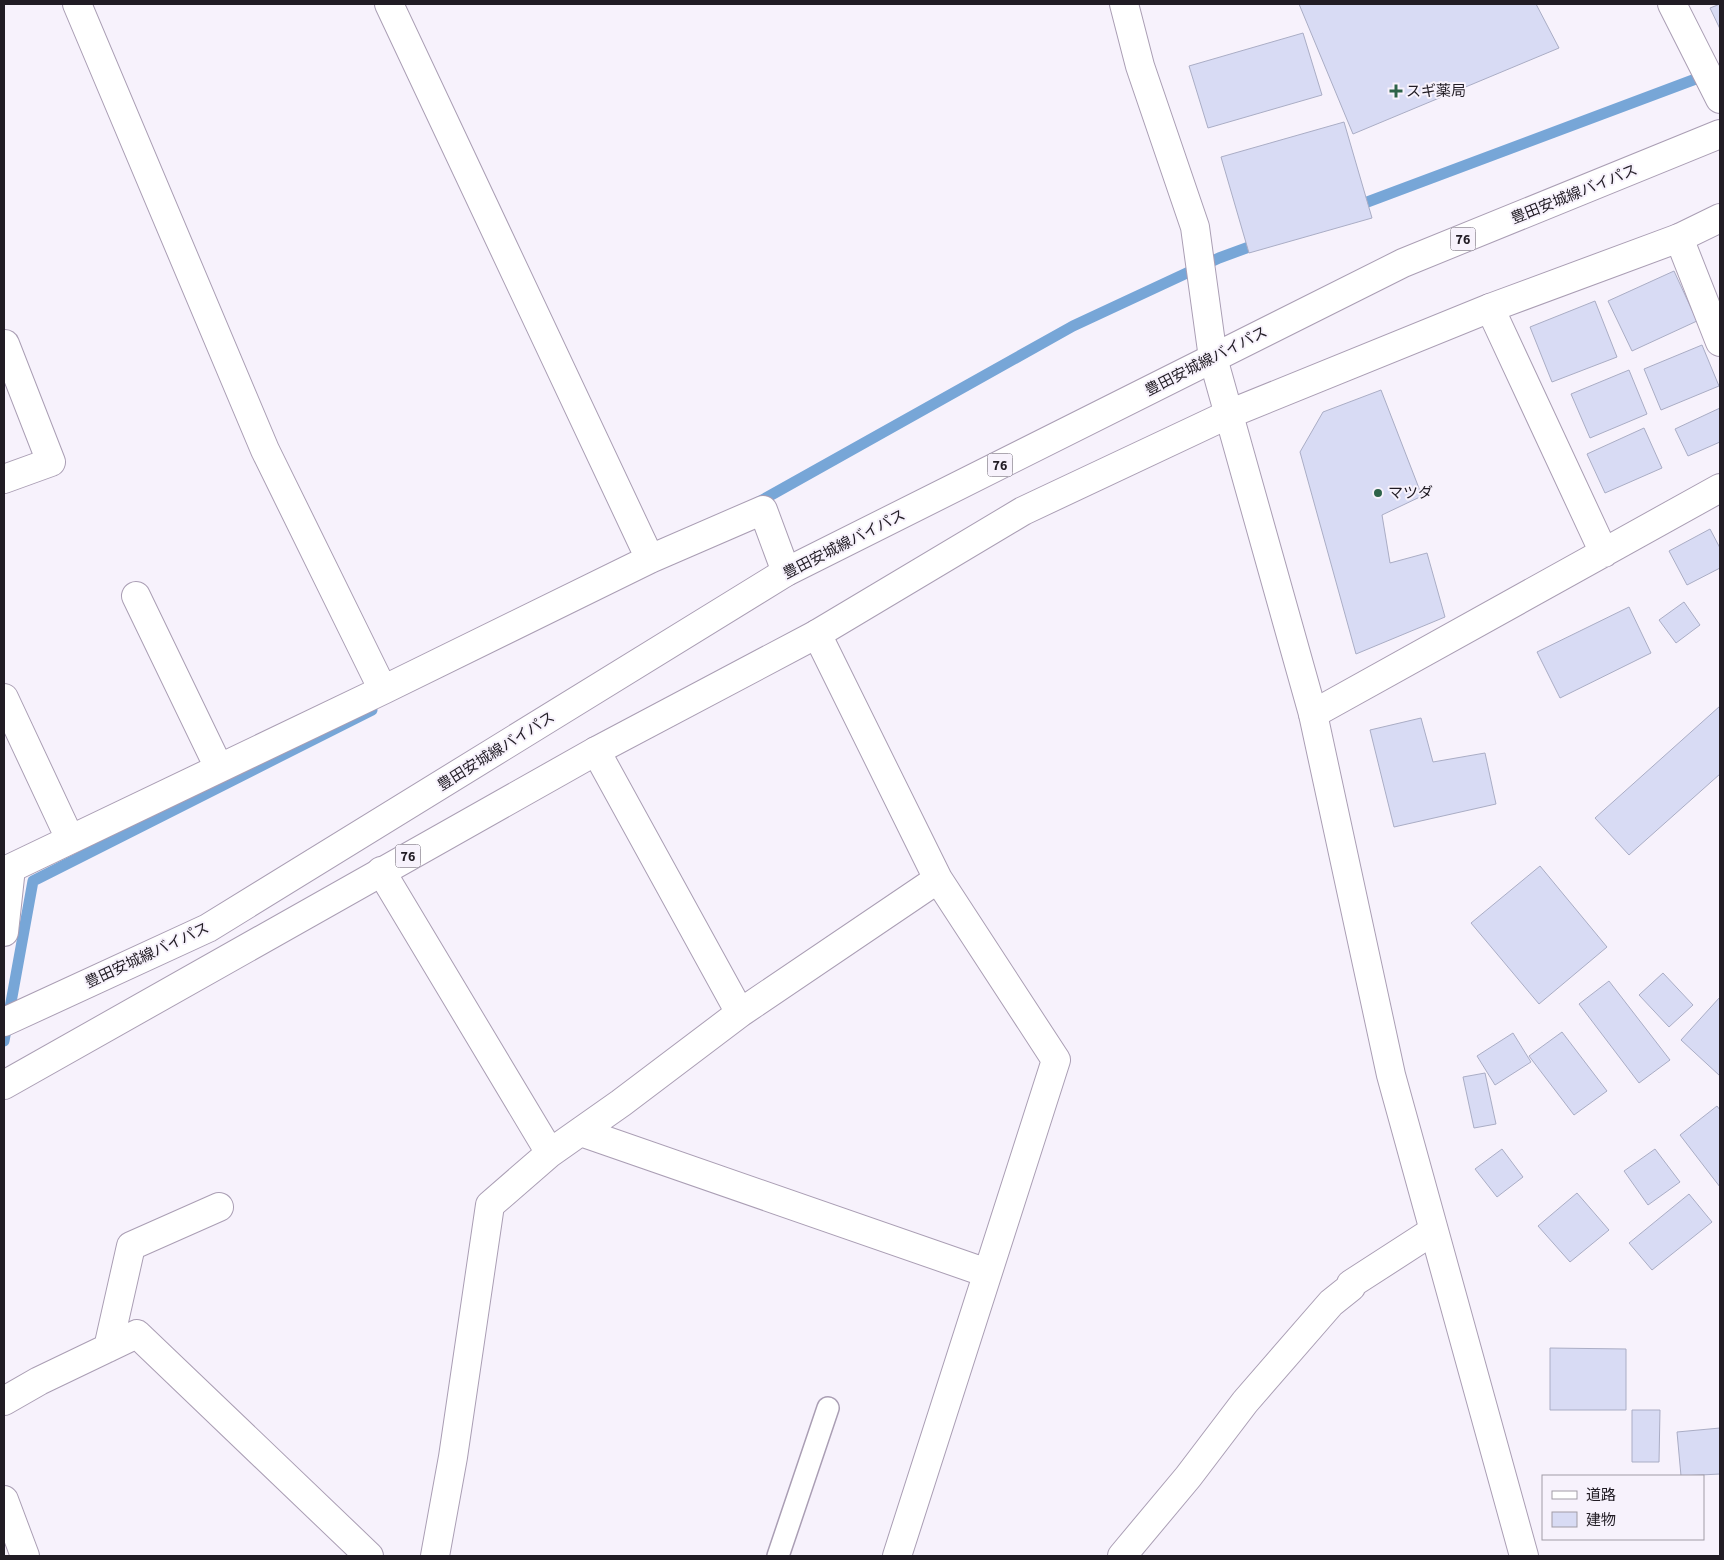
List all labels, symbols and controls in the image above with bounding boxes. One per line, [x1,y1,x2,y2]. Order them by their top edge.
place label: スギ薬局 [1406,81,1466,102]
marker: スギ薬局 [1390,85,1402,97]
street label: 豊田安城線バイパス [1508,159,1641,229]
road number: 76 [1450,228,1476,250]
street label: 豊田安城線バイパス [1141,322,1271,401]
road number: 76 [988,454,1012,476]
place label: マツダ [1388,483,1433,504]
marker: マツダ [1372,487,1384,499]
street label: 豊田安城線バイパス [779,505,909,584]
street label: 豊田安城線バイパス [434,707,559,796]
road number: 76 [396,844,420,868]
street label: 豊田安城線バイパス [82,917,213,993]
legend [1542,1475,1704,1540]
text: 道路 [1586,1485,1616,1506]
text: 建物 [1586,1510,1616,1531]

